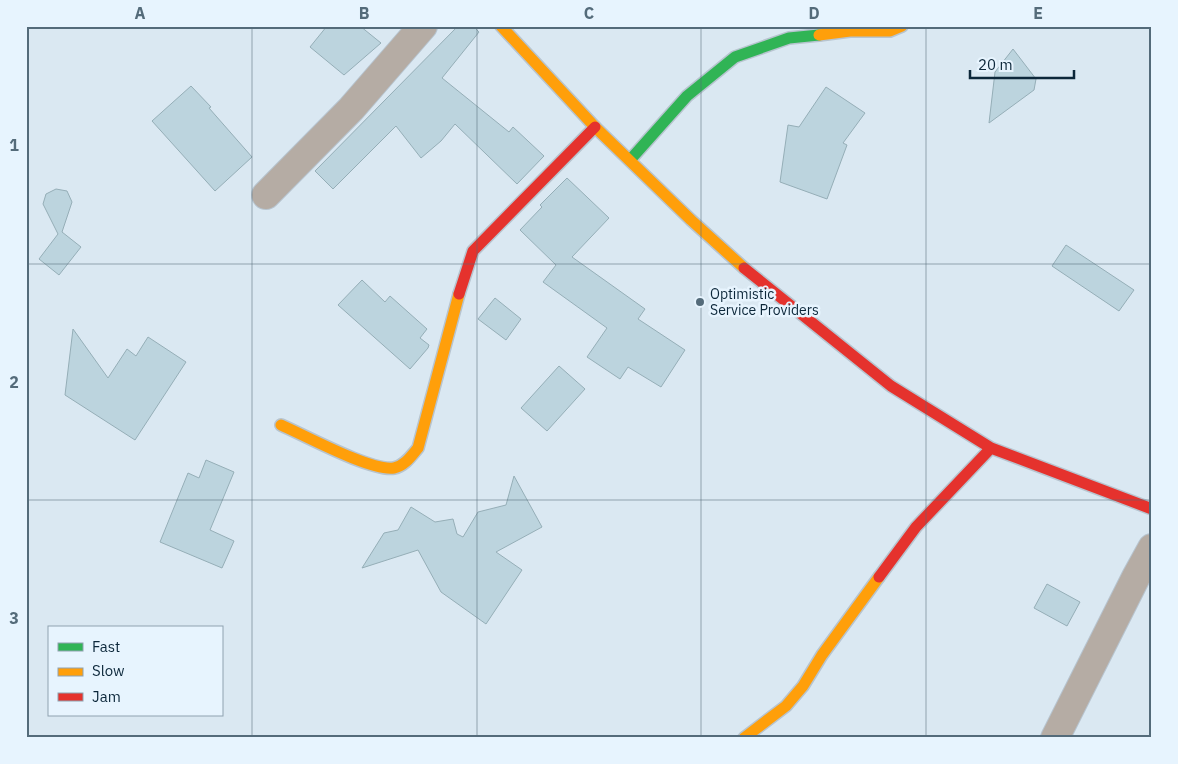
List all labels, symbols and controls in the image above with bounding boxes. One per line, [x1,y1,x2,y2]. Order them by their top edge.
text: A [135,3,146,23]
text: B [359,3,370,23]
text: C [584,3,594,23]
text: D [808,3,820,23]
text: E [1033,3,1043,23]
scale bar [970,48,1074,80]
text: 20 m [978,55,1013,74]
text: 1 [9,135,19,155]
place label: Optimistic Service Providers [710,285,819,319]
marker: Optimistic Service Providers [694,296,706,308]
text: 2 [9,372,19,392]
text: 3 [9,608,19,628]
legend [48,626,222,716]
text: Fast [92,637,120,656]
text: Slow [92,661,125,680]
text: Jam [92,687,121,706]

